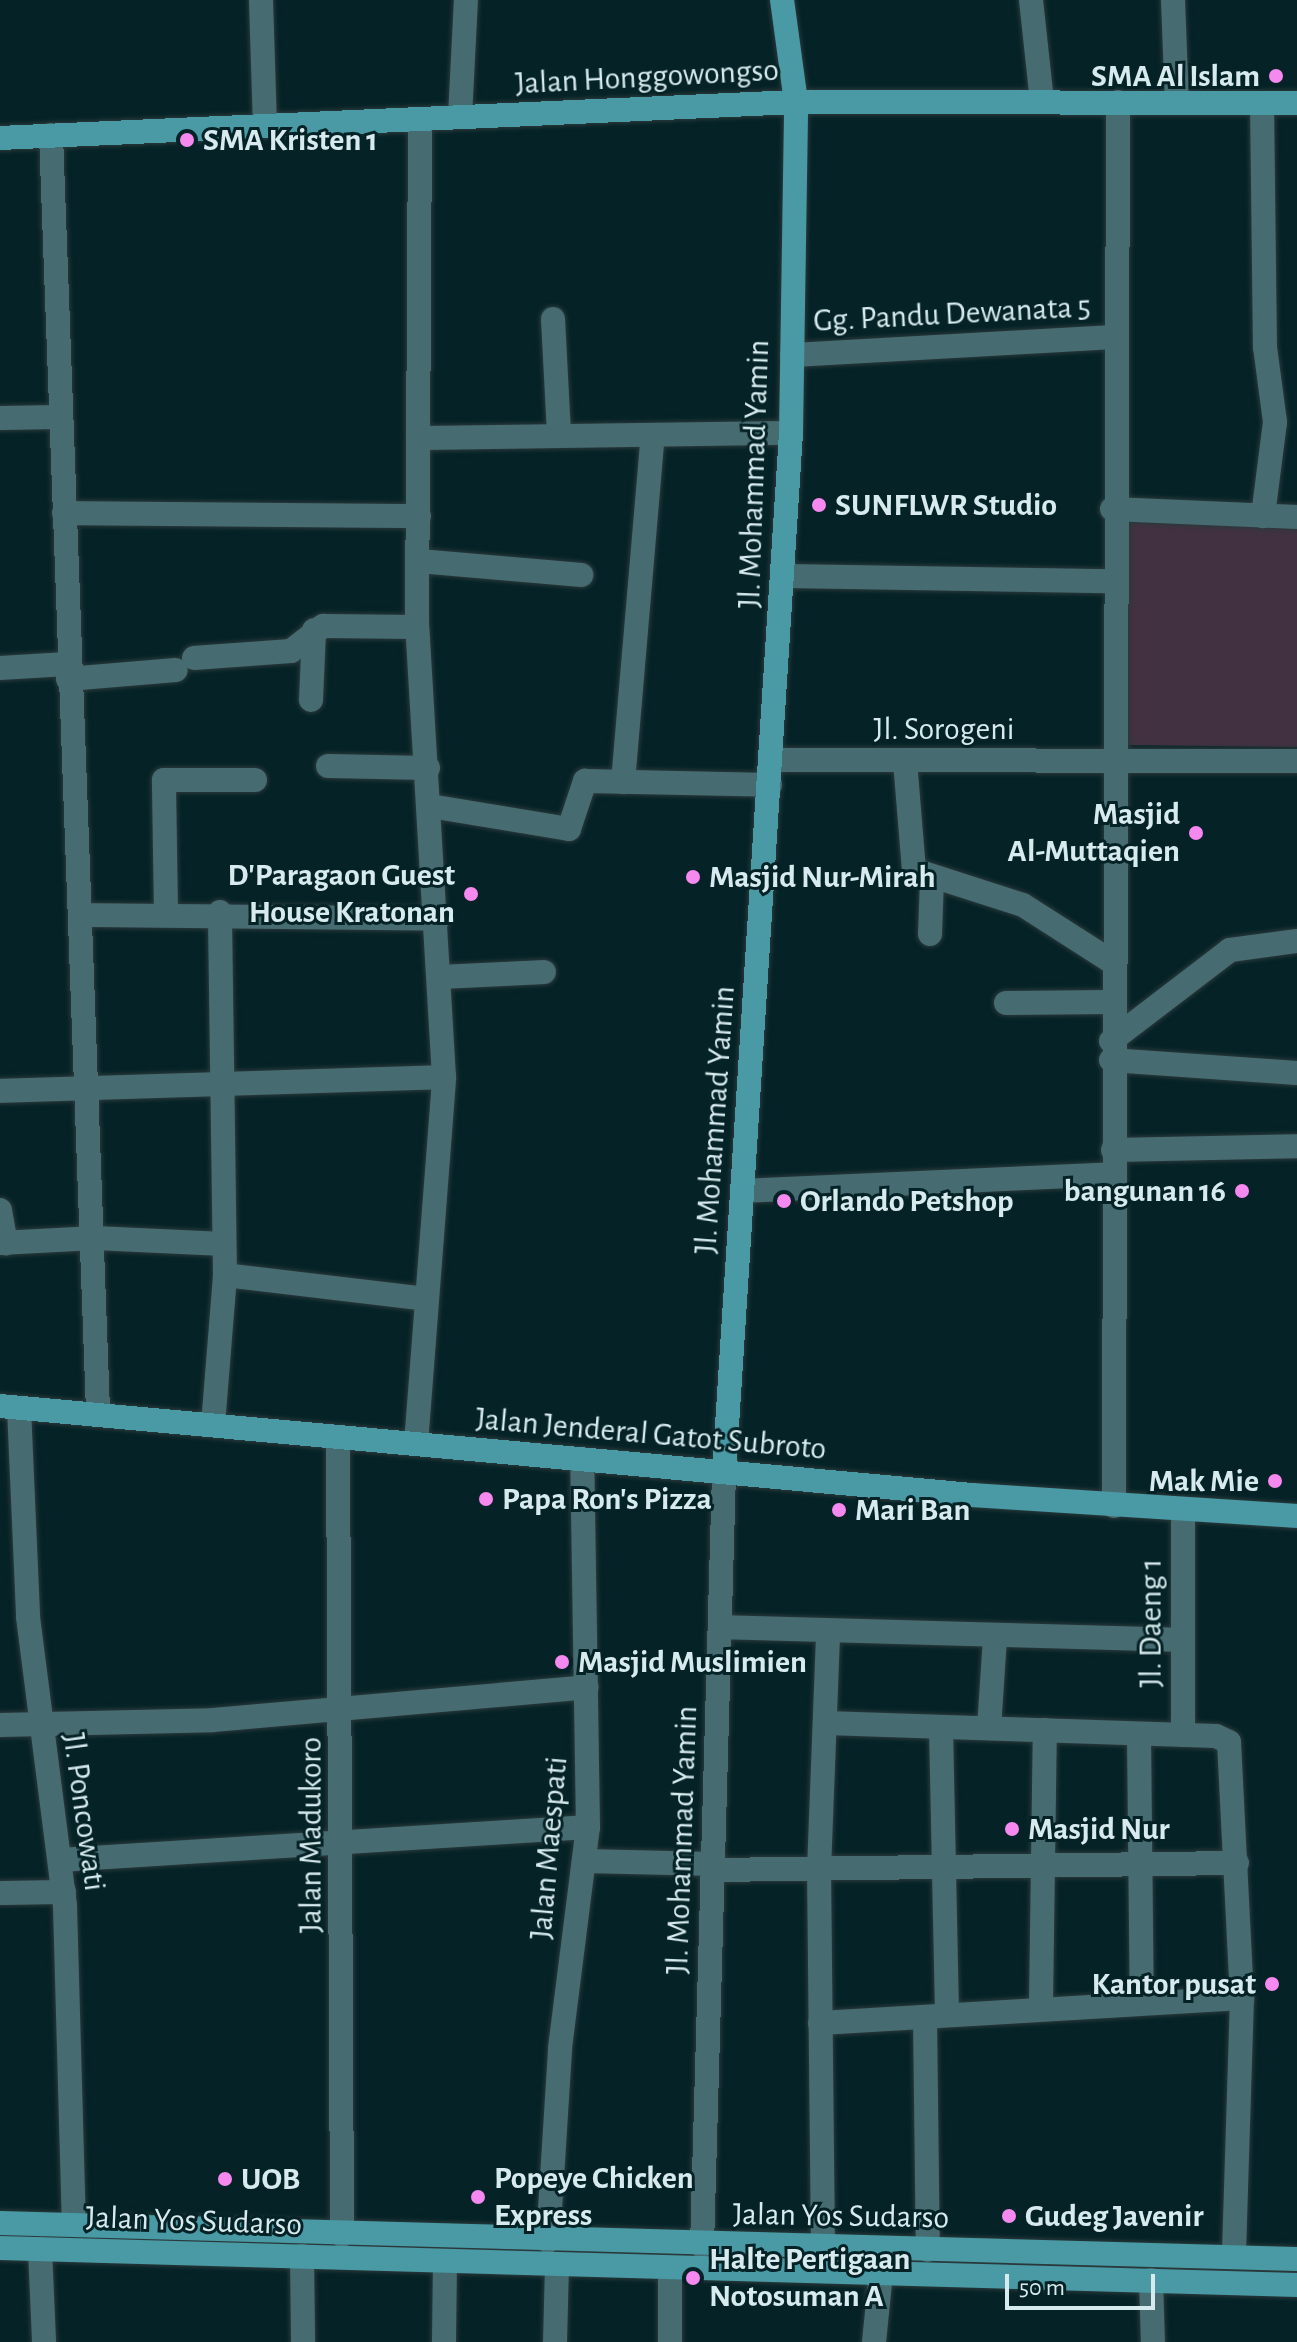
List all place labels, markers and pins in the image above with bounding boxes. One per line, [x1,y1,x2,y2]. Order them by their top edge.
place label: SMA Al Islam [1091,57,1260,95]
marker: SMA Al Islam [1267,67,1285,85]
place label: SMA Kristen 1 [203,121,378,159]
marker: SMA Kristen 1 [178,131,196,149]
place label: SUNFLWR Studio [835,486,1057,524]
marker: SUNFLWR Studio [810,496,828,514]
place label: Masjid Al-Muttaqien [1008,796,1180,871]
marker: Masjid Al-Muttaqien [1187,824,1205,842]
place label: D'Paragaon Guest House Kratonan [228,857,455,932]
place label: Masjid Nur-Mirah [709,858,936,896]
marker: Masjid Nur-Mirah [684,868,702,886]
marker: D'Paragaon Guest House Kratonan [462,885,480,903]
place label: bangunan 16 [1064,1172,1226,1210]
place label: Orlando Petshop [800,1182,1014,1220]
marker: bangunan 16 [1233,1182,1251,1200]
marker: Orlando Petshop [775,1192,793,1210]
place label: Mak Mie [1149,1462,1259,1500]
marker: Mak Mie [1266,1472,1284,1490]
place label: Papa Ron's Pizza [502,1480,712,1518]
marker: Papa Ron's Pizza [477,1490,495,1508]
place label: Mari Ban [855,1491,970,1529]
marker: Mari Ban [830,1501,848,1519]
place label: Masjid Muslimien [578,1643,807,1681]
marker: Masjid Muslimien [553,1653,571,1671]
place label: Masjid Nur [1028,1810,1170,1848]
marker: Masjid Nur [1003,1820,1021,1838]
place label: Kantor pusat [1092,1965,1256,2003]
marker: Kantor pusat [1263,1975,1281,1993]
place label: UOB [241,2160,300,2198]
place label: Popeye Chicken Express [494,2160,694,2235]
marker: UOB [216,2170,234,2188]
marker: Popeye Chicken Express [469,2188,487,2206]
place label: Gudeg Javenir [1025,2197,1204,2235]
marker: Gudeg Javenir [1000,2207,1018,2225]
place label: Halte Pertigaan Notosuman A [709,2241,910,2316]
marker: Halte Pertigaan Notosuman A [684,2269,702,2287]

